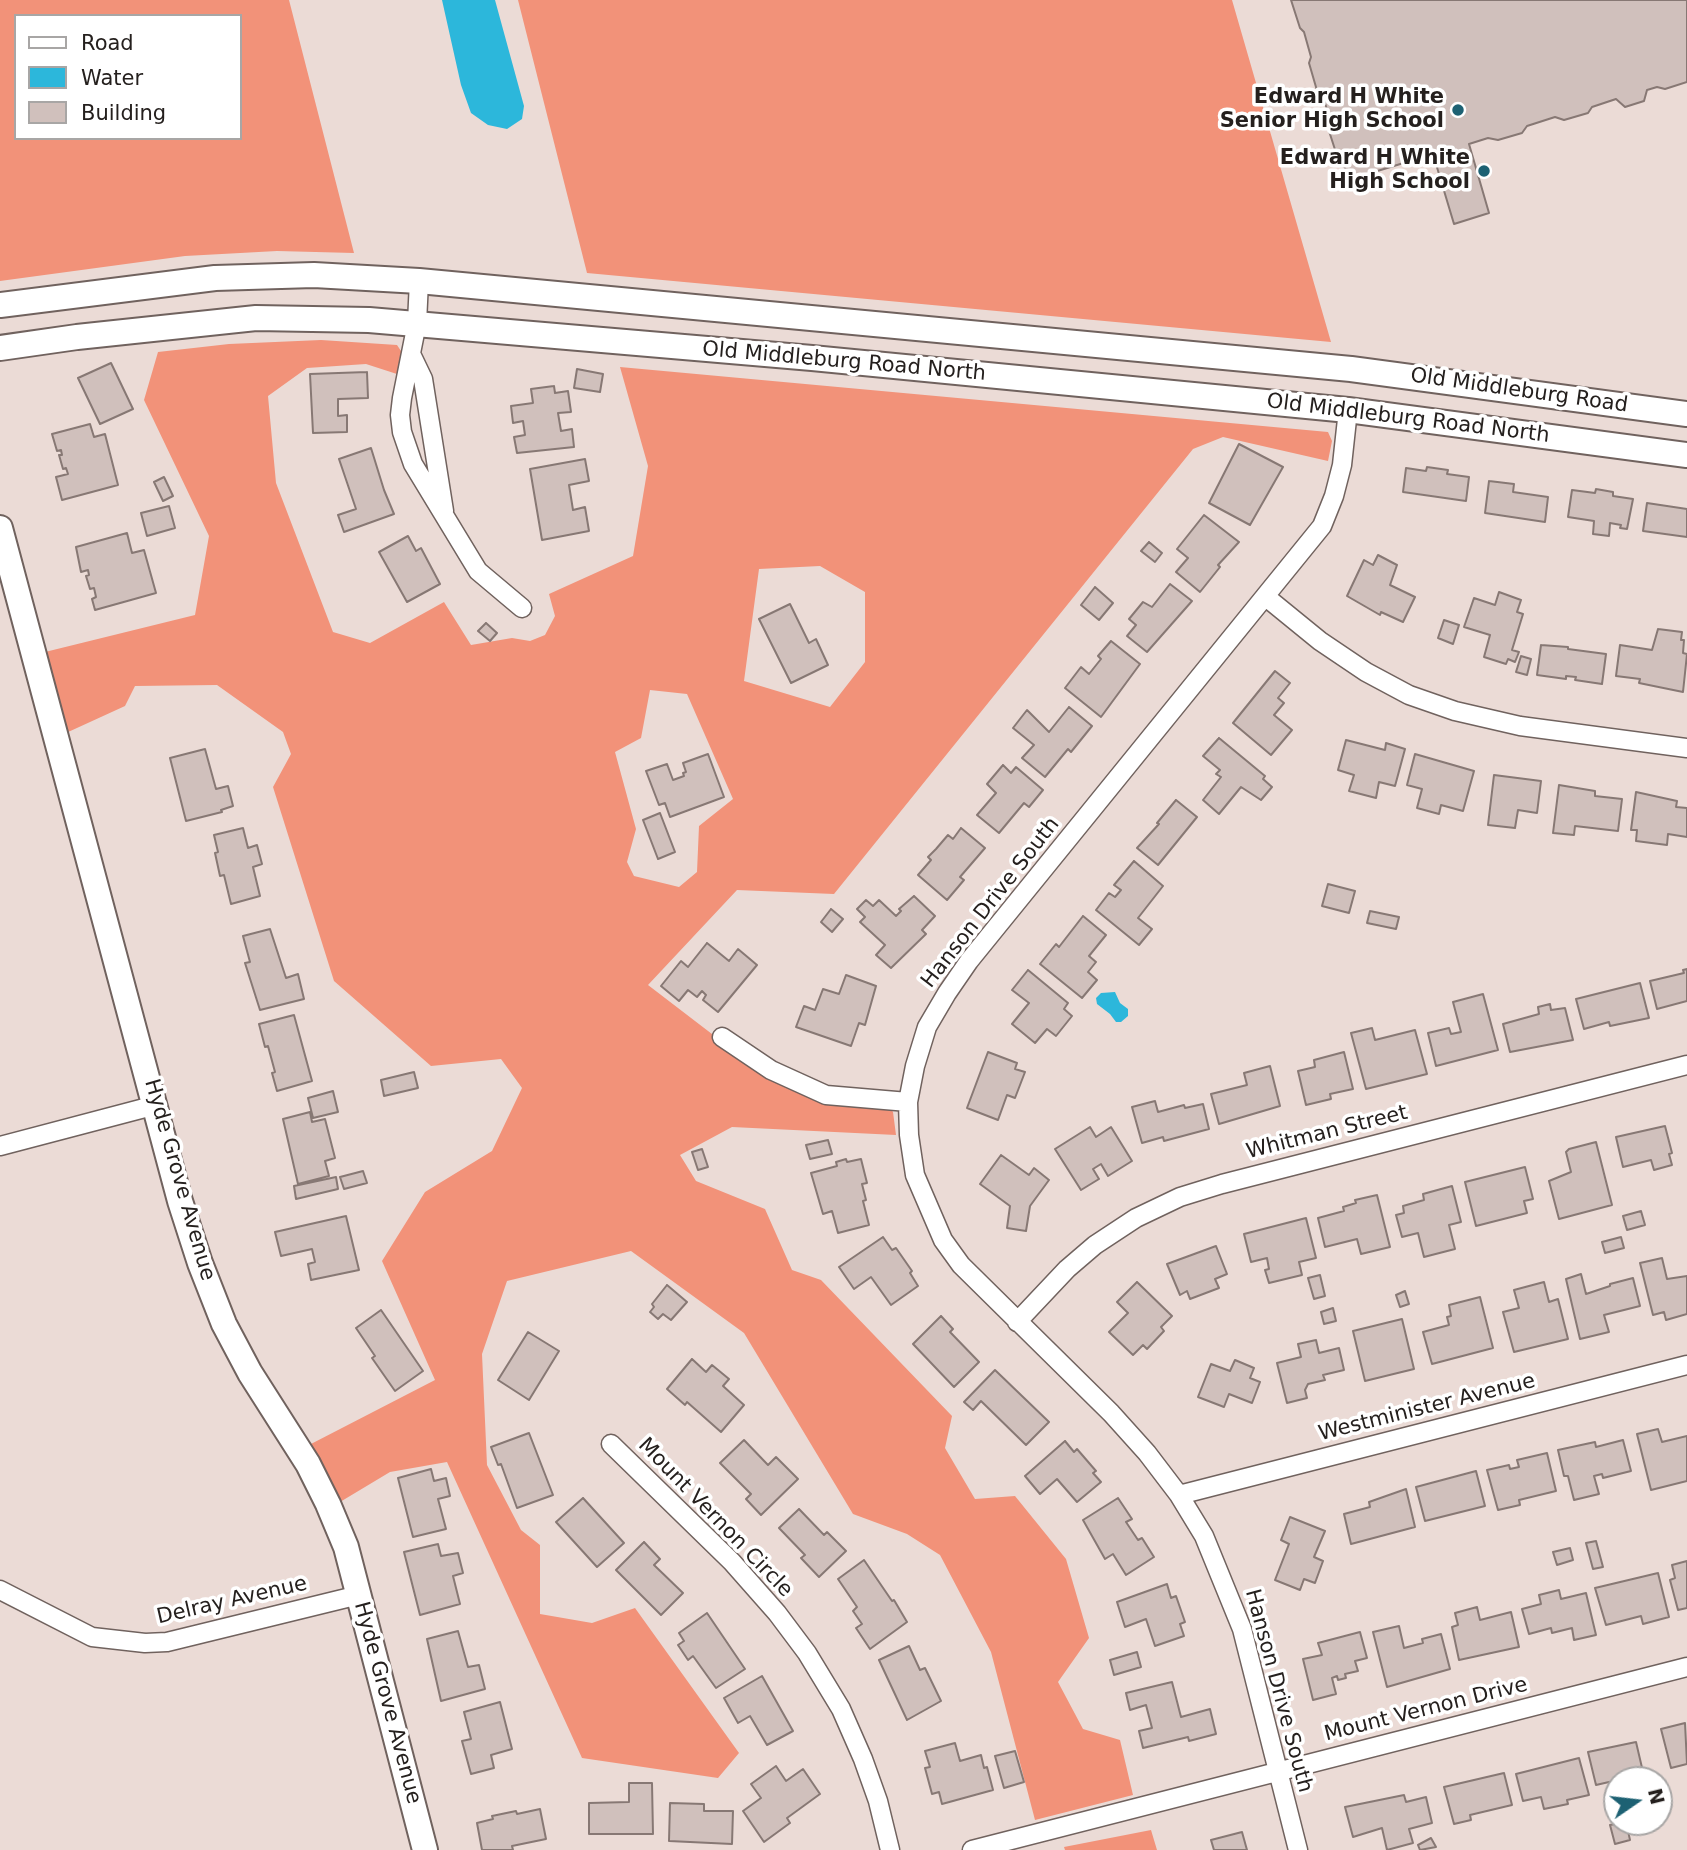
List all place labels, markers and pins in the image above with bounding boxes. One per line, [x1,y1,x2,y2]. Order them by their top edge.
place label: Edward H White Senior High School [1220,85,1444,135]
marker: Edward H White Senior High School [1450,102,1466,118]
place label: Edward H White High School [1280,146,1470,196]
marker: Edward H White High School [1476,163,1492,179]

